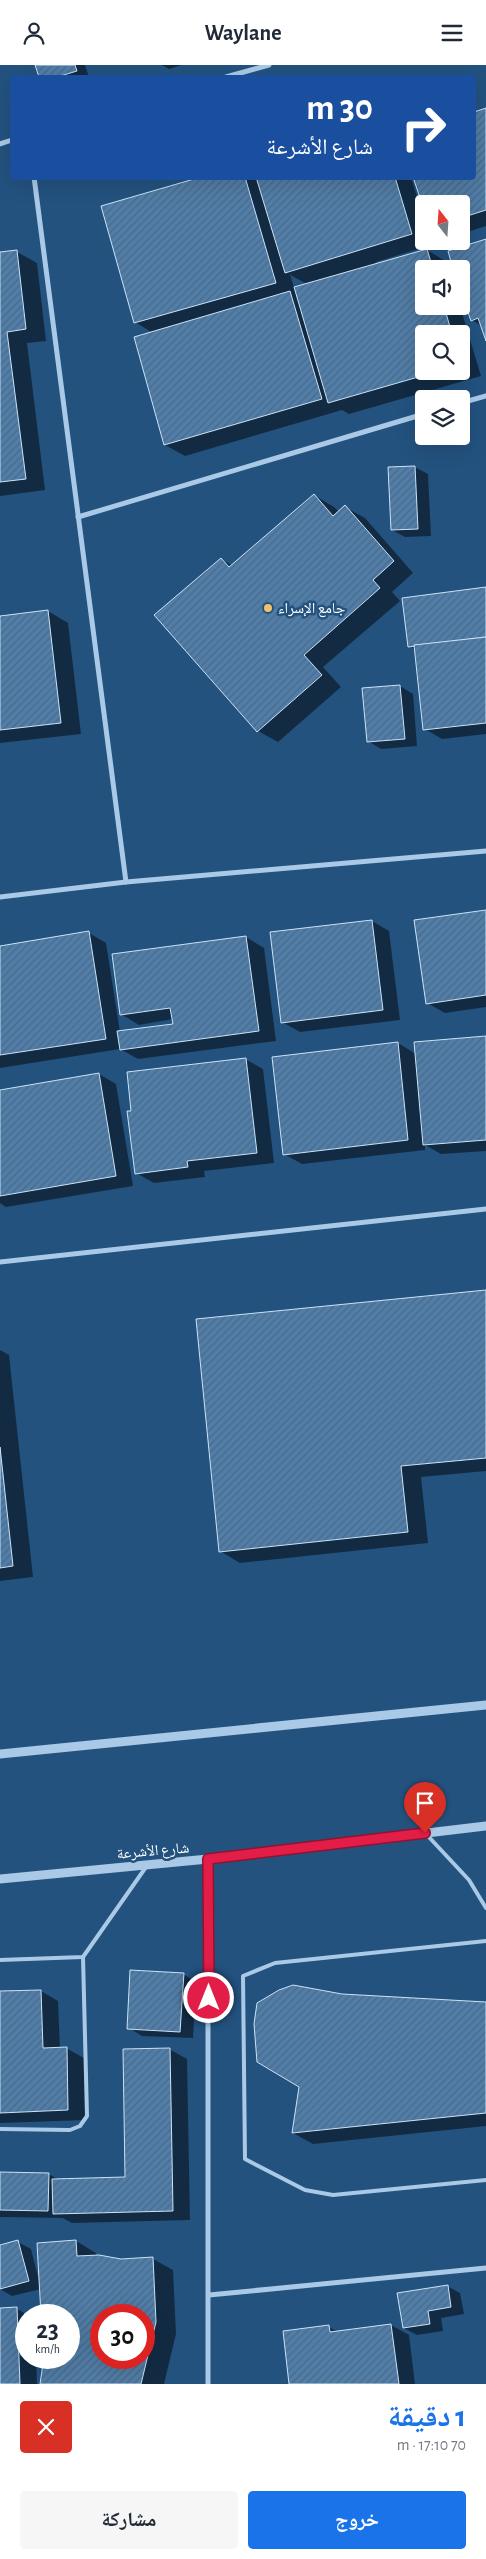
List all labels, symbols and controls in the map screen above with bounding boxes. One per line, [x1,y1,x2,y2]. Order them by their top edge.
icon: person [20,19,48,47]
icon: menu [438,19,466,47]
text: Waylane [204,22,282,44]
text: 30 m [306,91,373,126]
icon: right [391,95,456,160]
text: شارع الأشرعة [266,136,373,158]
north arrow [415,195,470,250]
map controls [415,195,470,445]
button: sound [415,260,470,315]
button: search [415,325,470,380]
button: layers [415,390,470,445]
place label: جامع الإسراء [278,601,346,618]
marker: جامع الإسراء [262,602,274,614]
pin [404,1782,446,1833]
icon: arrive [411,1789,439,1817]
street label: شارع الأشرعة [116,1840,190,1864]
position arrow [182,1971,234,2023]
speed limit sign: 30 [90,2304,155,2369]
text: 23 [36,2318,59,2343]
text: km/h [35,2343,60,2355]
button: close [20,2401,72,2453]
text: 1 دقيقة [388,2402,466,2432]
text: 70 m · 17:10 [397,2437,466,2453]
button: مشاركة [20,2491,238,2549]
button: خروج [248,2491,466,2549]

